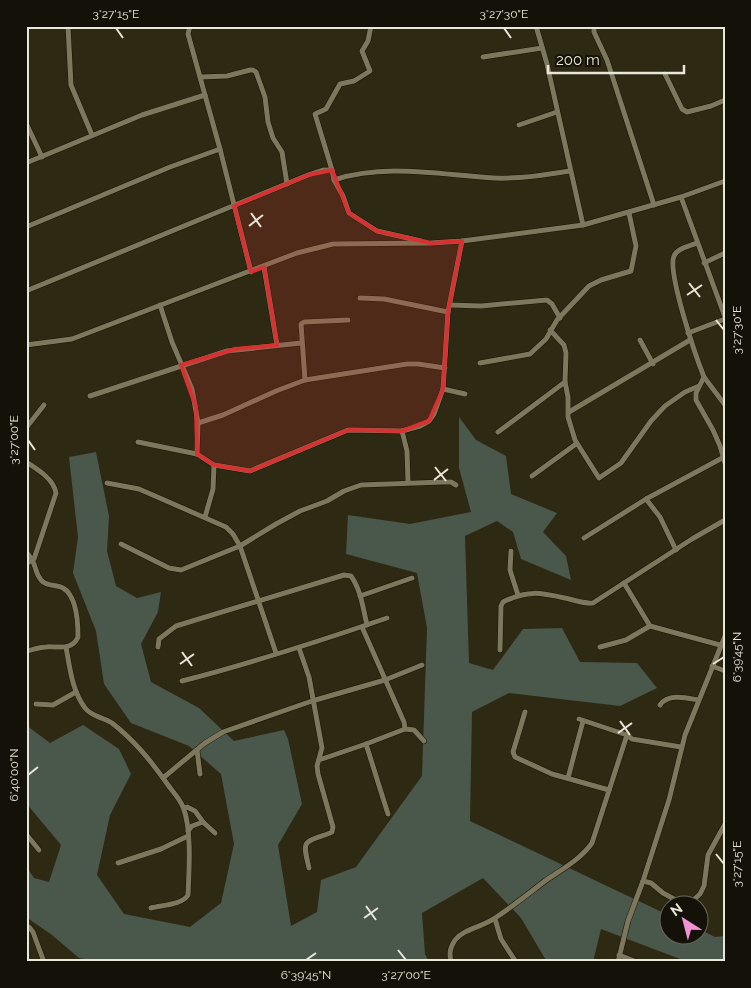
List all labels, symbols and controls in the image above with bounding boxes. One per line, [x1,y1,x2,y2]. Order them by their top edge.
text: 3°27'15"E [93,7,139,21]
text: 3°27'30"E [480,7,528,21]
scale bar [548,42,685,74]
text: 200 m [556,51,600,69]
text: 3°27'30"E [730,306,744,354]
text: 3°27'00"E [7,415,21,465]
text: 6°39'45"N [730,632,744,682]
text: 6°40'00"N [7,749,21,801]
text: 3°27'15"E [730,841,744,887]
north arrow [658,896,708,946]
text: N [667,900,685,919]
text: 6°39'45"N [281,968,331,982]
text: 3°27'00"E [381,968,431,982]

